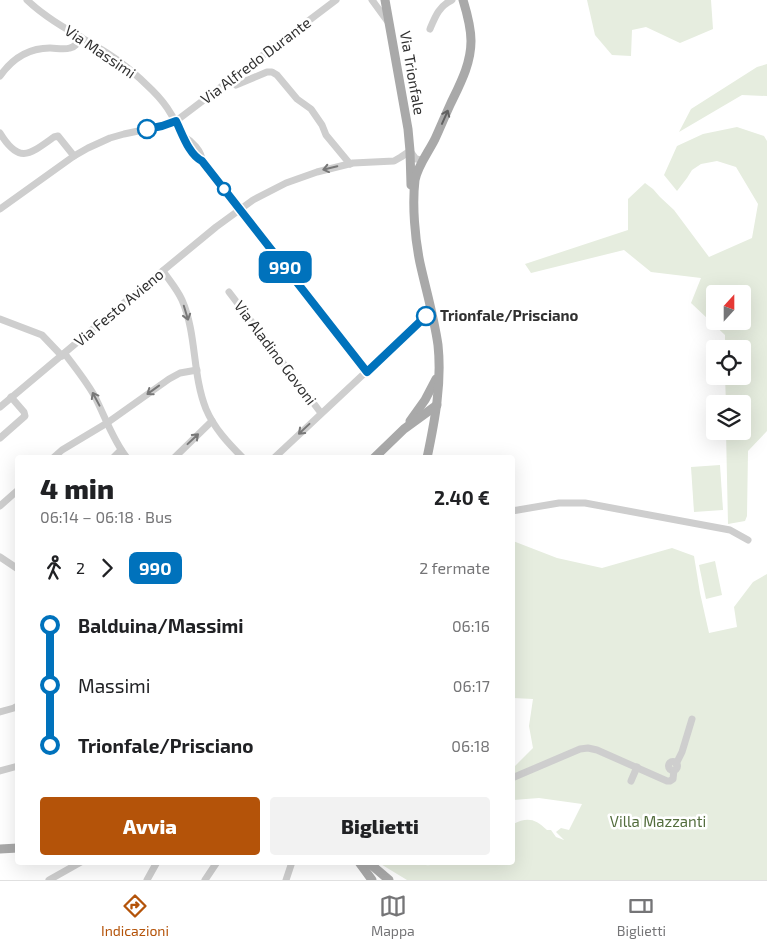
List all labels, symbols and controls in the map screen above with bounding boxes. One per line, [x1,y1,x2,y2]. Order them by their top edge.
street label: Via Alfredo Durante [197,13,314,107]
street label: Via Massimi [62,21,139,81]
street label: Via Trionfale [397,29,429,116]
one-way arrow [441,110,450,125]
unlabelled marker [137,119,157,139]
one-way arrow [323,164,339,173]
unlabelled marker [217,182,231,196]
line badge: 990 [256,251,314,283]
text: 990 [269,256,301,278]
street label: Via Festo Avieno [70,265,167,350]
north arrow [706,285,751,330]
map controls [706,285,751,440]
street label: Via Aladino Govoni [231,297,321,408]
one-way arrow [182,305,192,321]
marker: Trionfale/Prisciano [416,306,436,326]
place label: Trionfale/Prisciano [440,306,579,324]
button: locate [706,340,751,385]
one-way arrow [146,385,160,395]
one-way arrow [90,393,100,407]
button: layers [706,395,751,440]
one-way arrow [298,423,311,435]
one-way arrow [187,433,199,445]
text: 4 min [40,471,114,505]
text: 2.40 € [434,486,490,509]
text: 06:14 – 06:18 · Bus [40,507,172,526]
icon: walk [40,554,68,582]
icon: forward [93,554,121,582]
text: 990 [139,557,172,579]
text: 2 [76,558,85,577]
text: 2 fermate [419,558,490,577]
text: Balduina/Massimi [78,614,243,637]
text: 06:16 [452,616,490,635]
text: Massimi [78,674,150,697]
text: 06:17 [453,676,490,695]
text: Trionfale/Prisciano [78,734,253,757]
text: 06:18 [451,736,490,755]
button: Avvia [40,797,260,855]
button: Biglietti [270,797,490,855]
park label: Villa Mazzanti [610,812,706,830]
tab: Indicazioni [101,892,169,939]
tab: Mappa [371,892,415,939]
tab: Biglietti [617,892,666,939]

